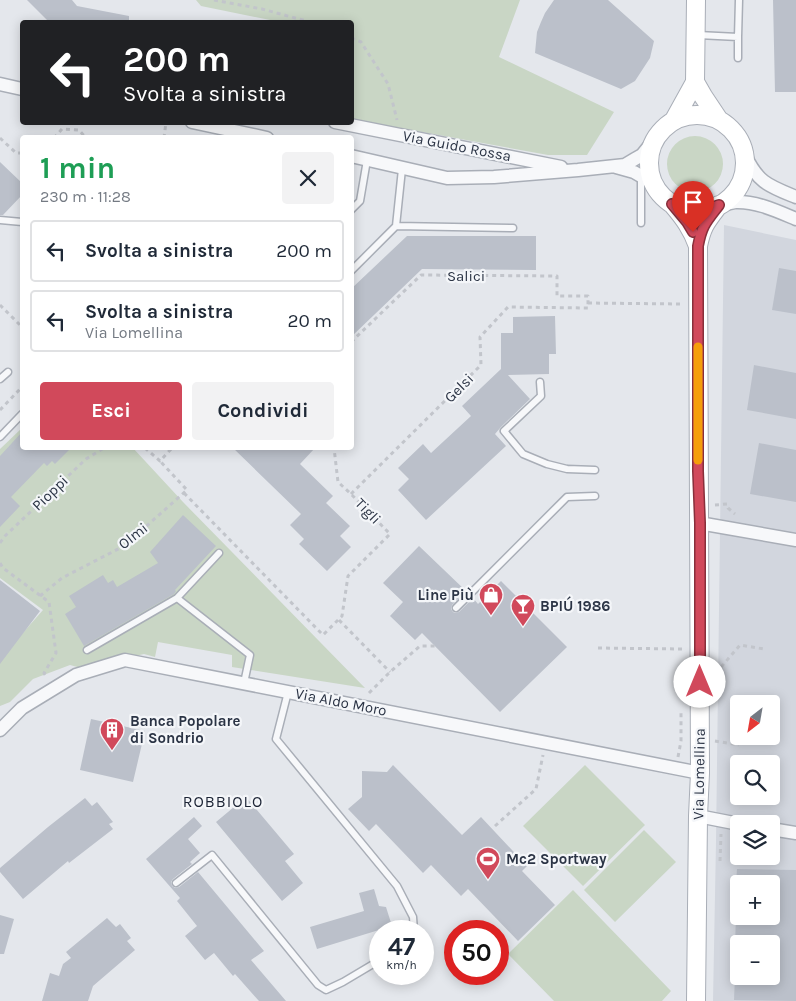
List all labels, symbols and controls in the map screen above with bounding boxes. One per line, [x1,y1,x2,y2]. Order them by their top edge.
text: 200 m [123,39,231,80]
icon: left [40,40,105,105]
text: Svolta a sinistra [123,81,286,107]
street label: Via Guido Rossa [401,127,513,165]
text: 1 min [40,150,115,186]
button: close [282,152,334,204]
pin [672,181,714,232]
text: 230 m · 11:28 [40,187,131,206]
icon: arrive [679,188,707,216]
icon: left [42,237,70,265]
text: Svolta a sinistra [85,240,233,262]
text: 200 m [276,240,332,262]
street label: Salici [447,267,485,285]
text: Svolta a sinistra [85,301,233,323]
icon: left [42,307,70,335]
text: 20 m [287,310,332,332]
text: Via Lomellina [85,323,183,342]
street label: Gelsi [441,370,477,406]
button: Esci [40,382,182,440]
button: Condividi [192,382,334,440]
street label: Pioppi [28,472,72,514]
street label: Tigli [351,494,385,528]
street label: Olmi [115,519,151,553]
shop icon: Line Più [478,582,504,616]
place label: Line Più [418,586,474,604]
bar icon: BPIÚ 1986 [510,593,536,627]
place label: BPIÚ 1986 [540,596,610,615]
position arrow [673,655,725,707]
street label: Via Aldo Moro [294,684,388,720]
north arrow [730,695,780,745]
map controls [730,695,780,985]
place label: Banca Popolare di Sondrio [130,712,240,747]
building icon: Banca Popolare di Sondrio [99,717,125,751]
street label: Via Lomellina [689,728,709,820]
button: search [730,755,780,805]
district label: ROBBIOLO [183,792,263,811]
button: layers [730,815,780,865]
sports icon: Mc2 Sportway [475,846,501,880]
place label: Mc2 Sportway [506,850,607,868]
button: + [730,875,780,925]
speed limit sign: 50 [444,920,509,985]
text: 47 [388,932,415,961]
button: − [730,935,780,985]
text: km/h [386,958,417,972]

